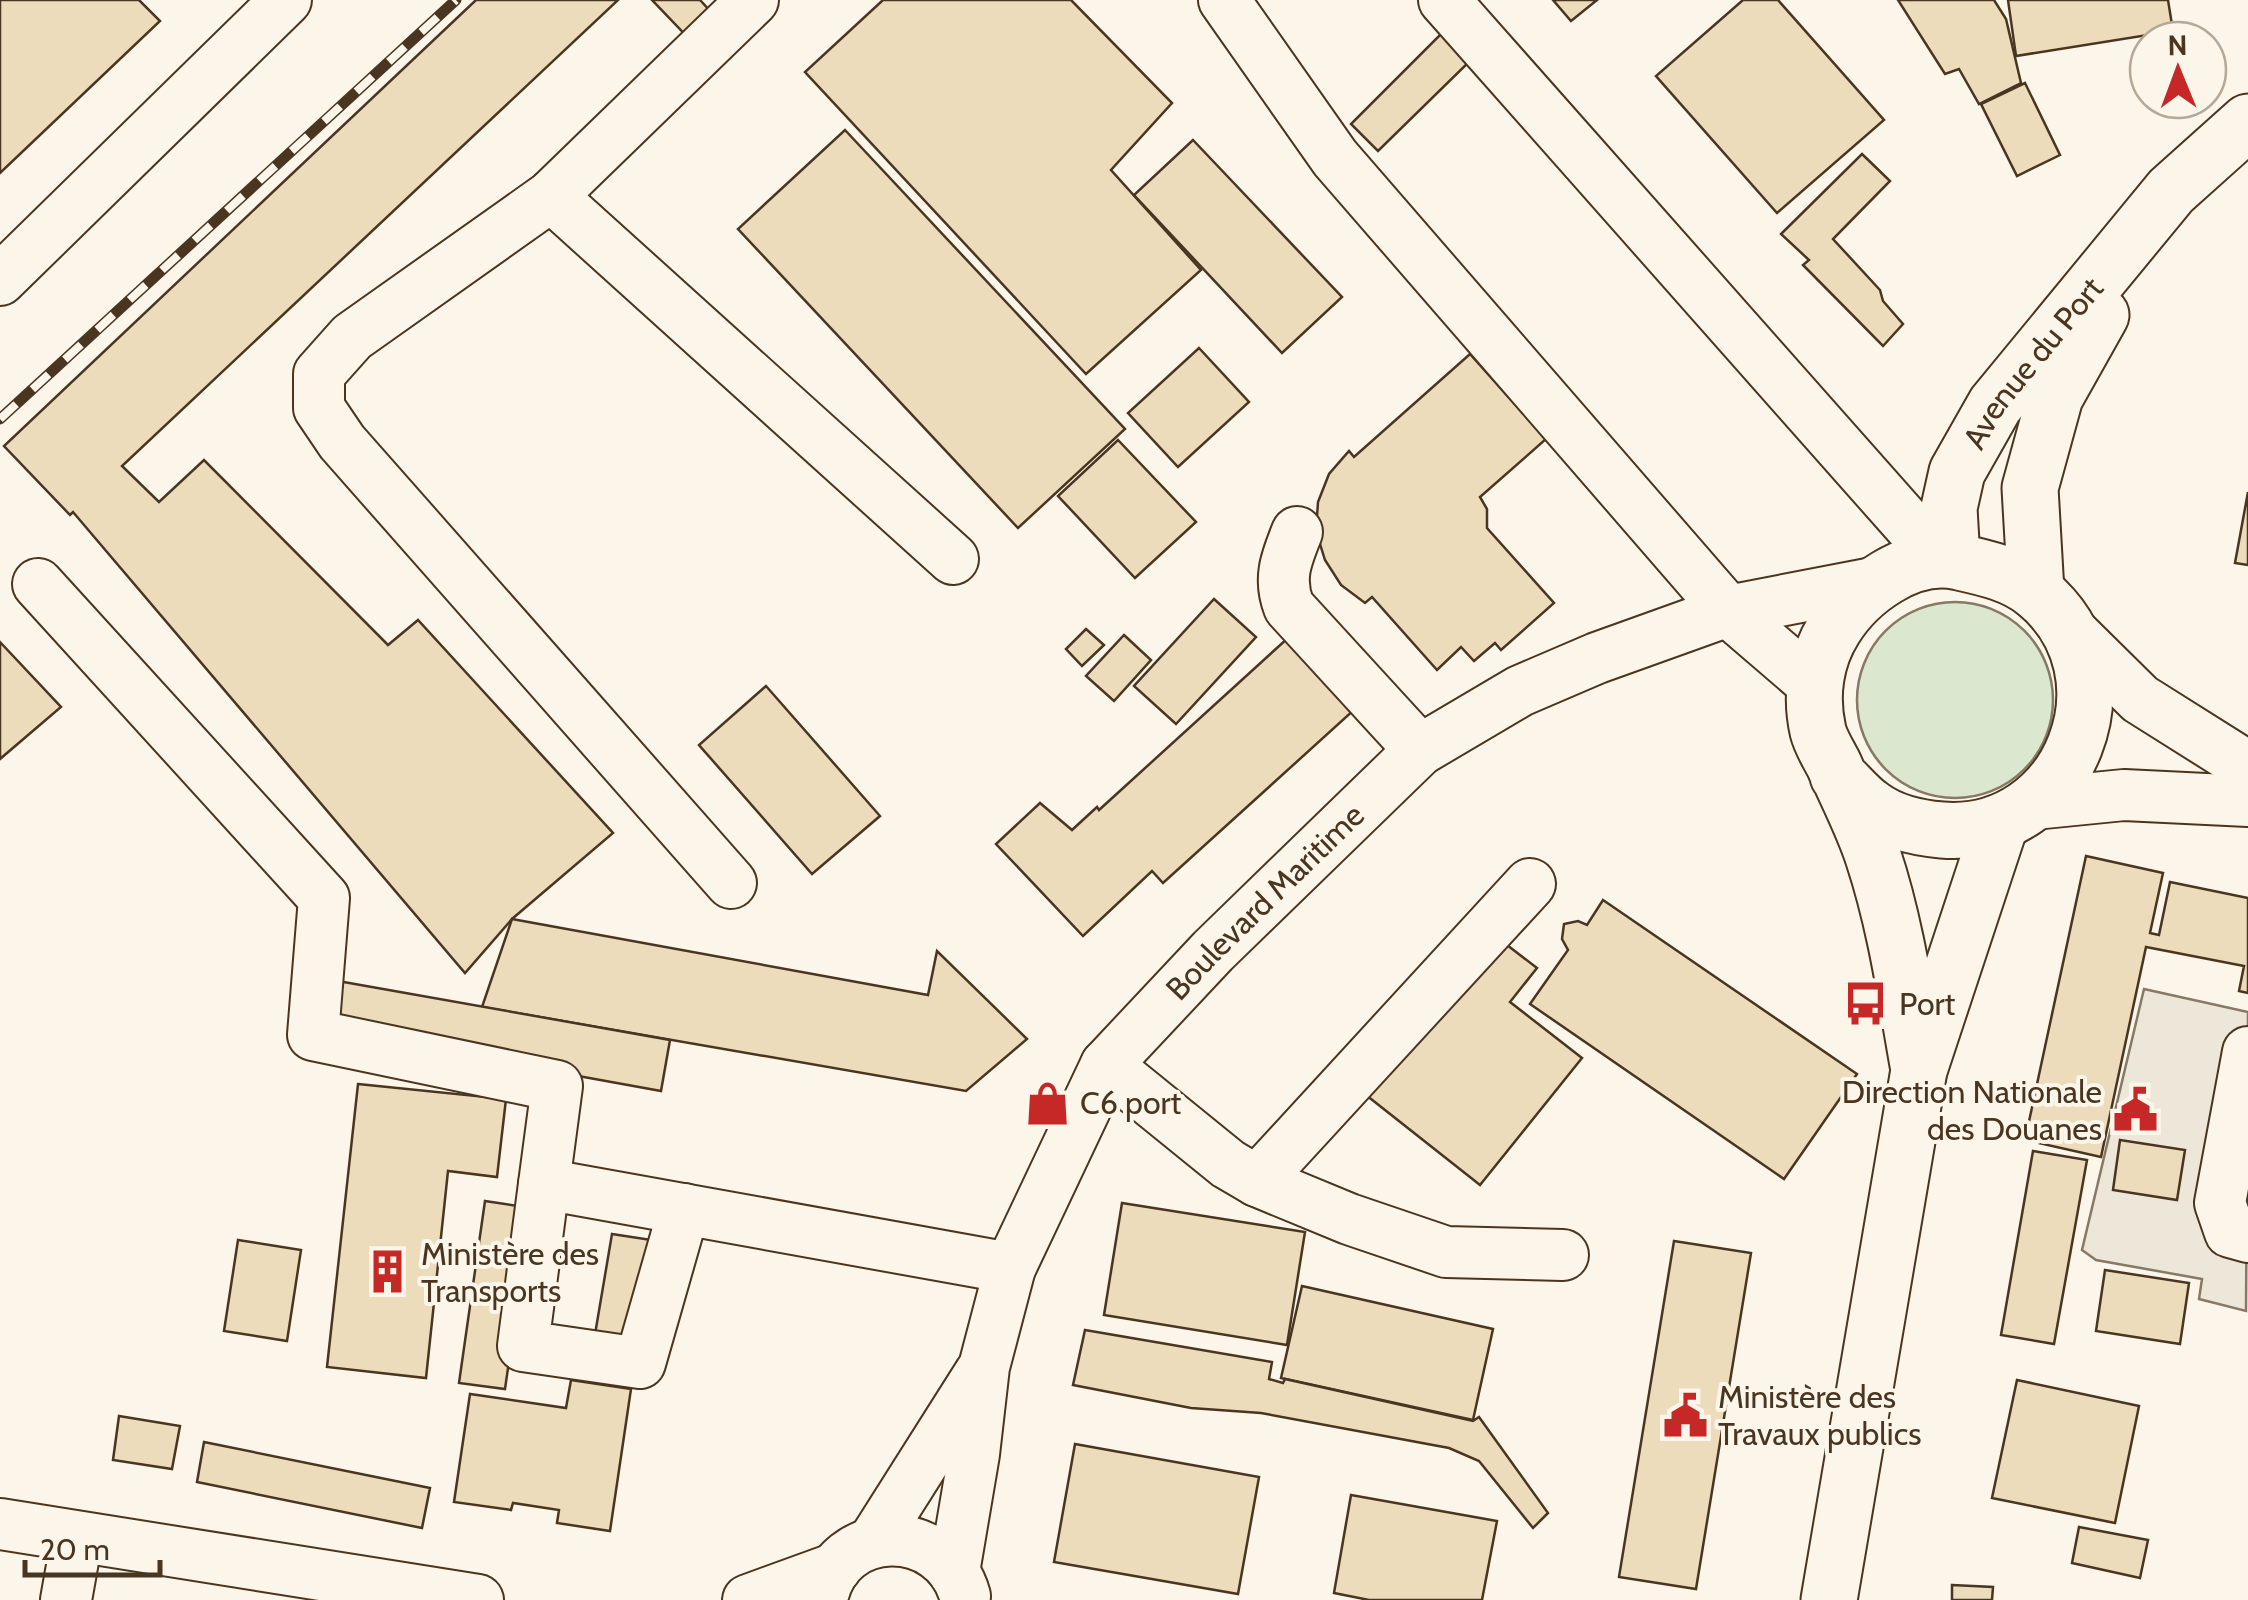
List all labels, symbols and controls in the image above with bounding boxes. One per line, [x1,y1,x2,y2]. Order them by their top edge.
north arrow [2128,20,2228,120]
text: N [2167,28,2188,62]
street label: Avenue du Port [1954,269,2111,456]
street label: Boulevard Maritime [1157,795,1372,1008]
bus stop icon: Port [1842,980,1890,1028]
place label: Port [1899,984,1956,1023]
place label: Direction Nationale des Douanes [1842,1072,2102,1148]
shop icon: C6 port [1023,1079,1071,1127]
place label: C6 port [1080,1083,1182,1122]
public building icon: Direction Nationale des Douanes [2111,1086,2159,1134]
place label: Ministère des Transports [421,1234,599,1310]
building icon: Ministère des Transports [364,1248,412,1296]
place label: Ministère des Travaux publics [1718,1377,1921,1453]
public building icon: Ministère des Travaux publics [1661,1391,1709,1439]
scale bar [25,1515,160,1577]
text: 20 m [40,1531,110,1568]

